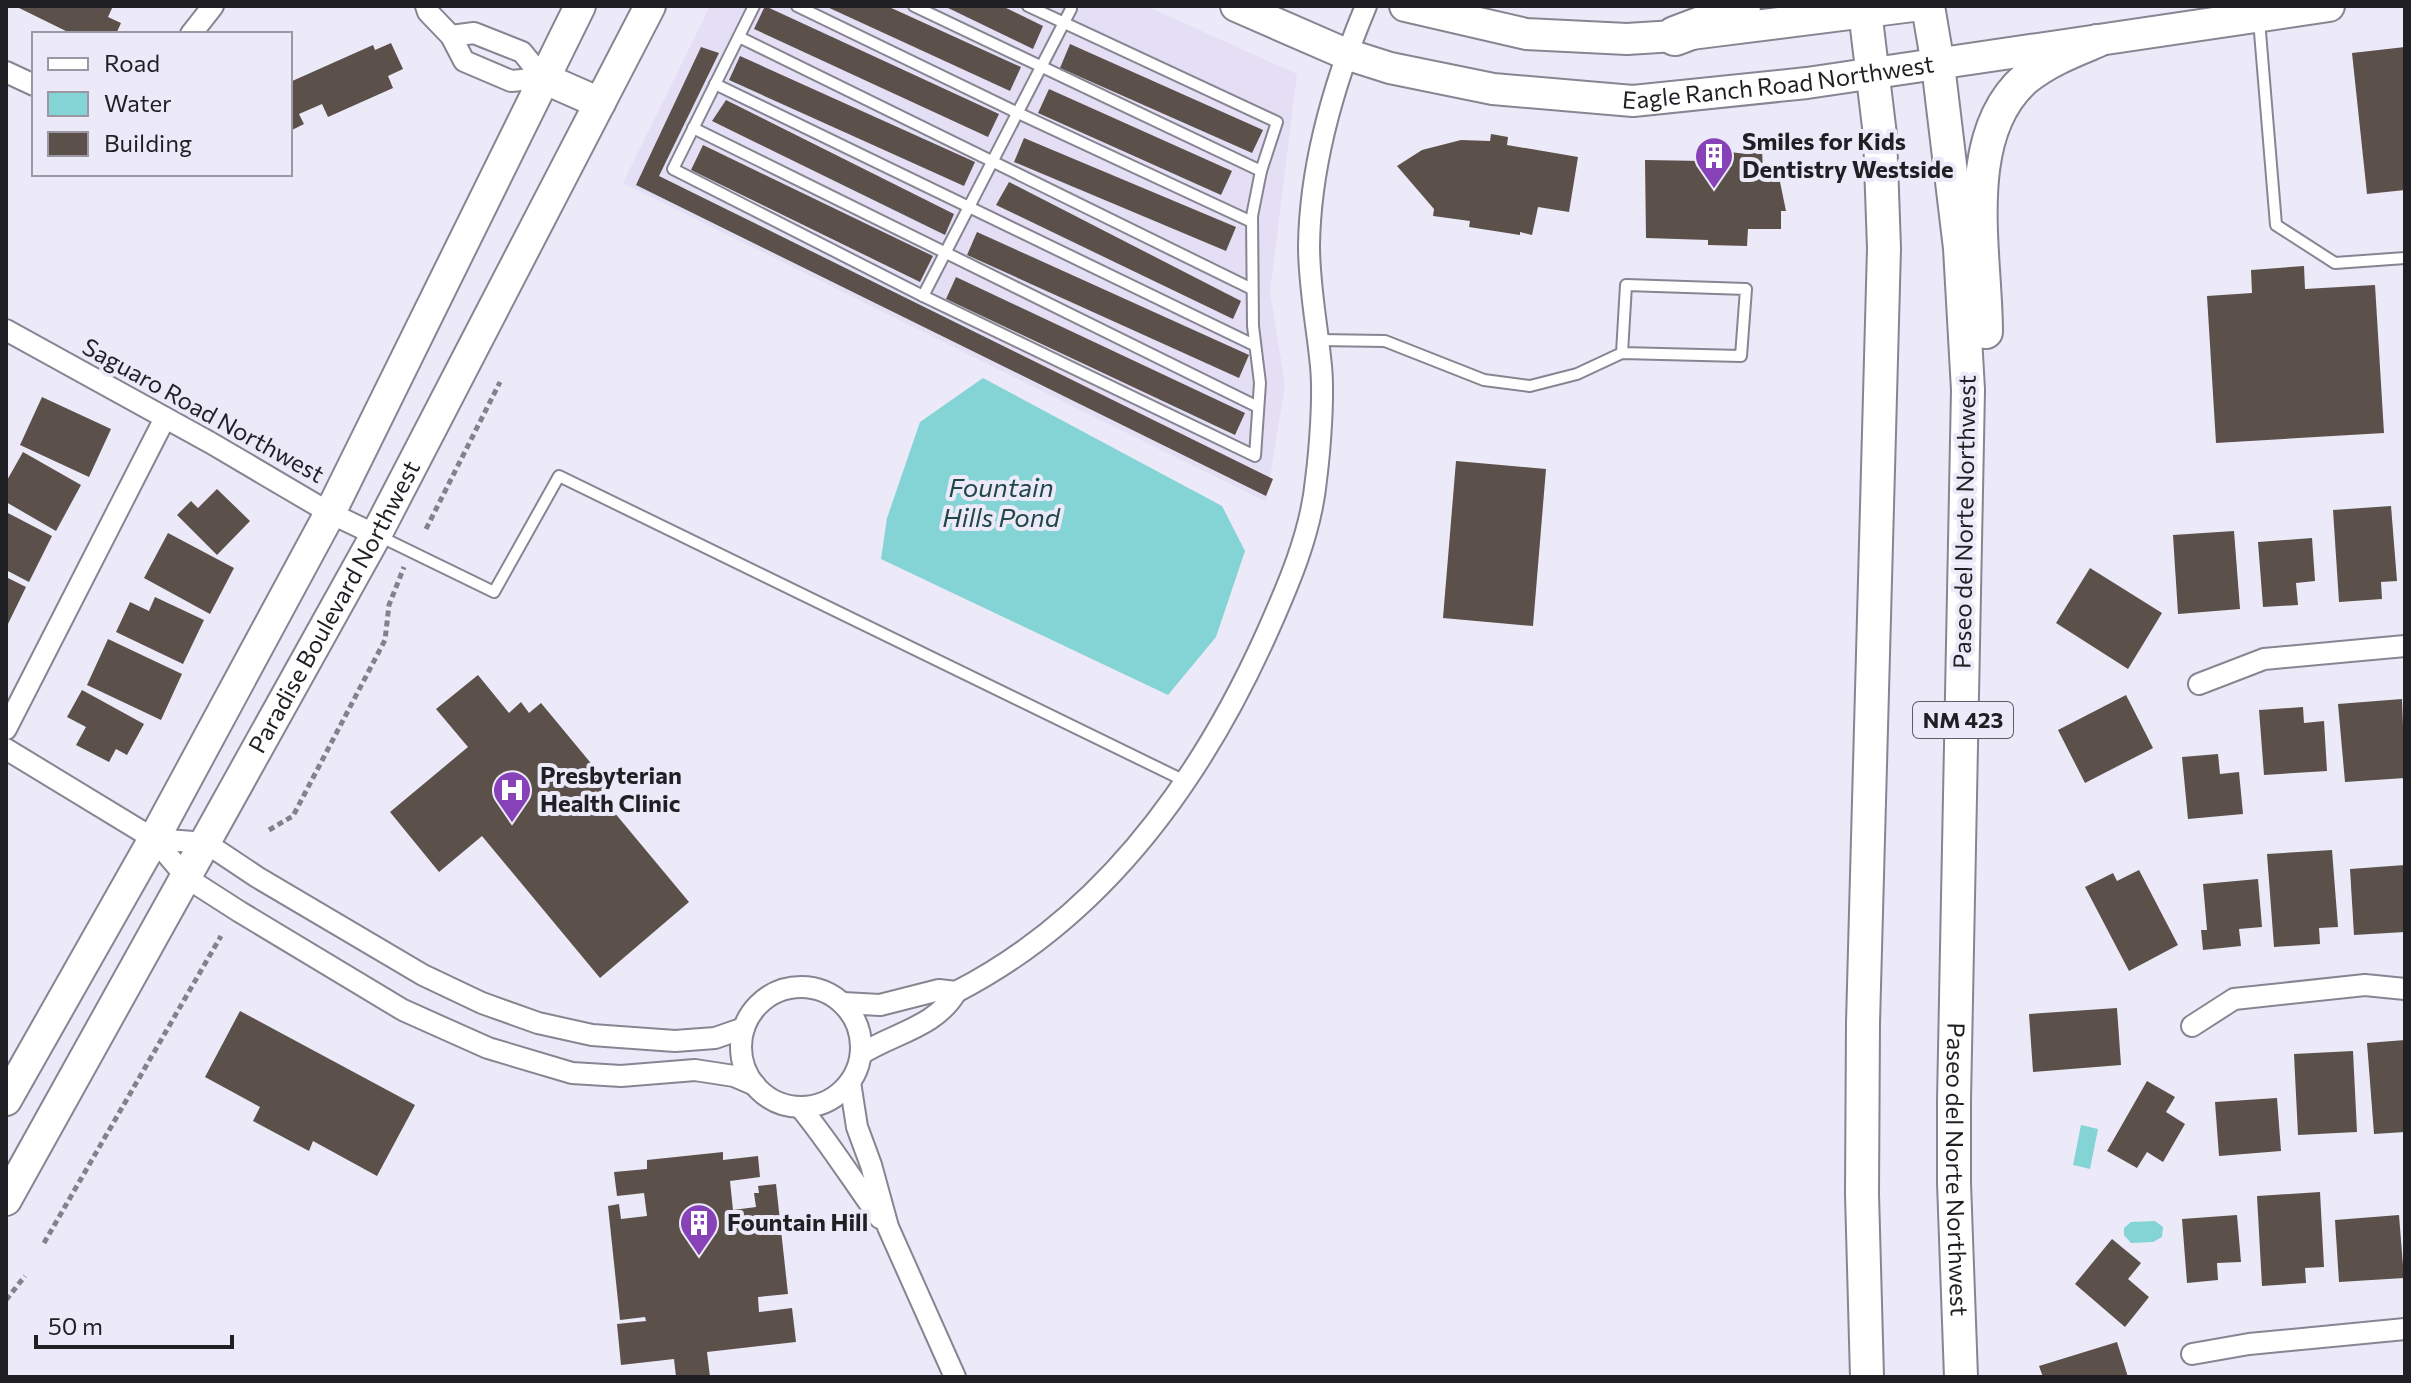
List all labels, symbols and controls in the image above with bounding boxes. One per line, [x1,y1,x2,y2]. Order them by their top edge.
legend [32,32,292,176]
text: Road [104,48,160,77]
street label: Eagle Ranch Road Northwest [1621,48,1936,114]
text: Water [104,88,172,117]
place label: Smiles for Kids Dentistry Westside [1742,126,1954,183]
text: Building [104,128,192,157]
building icon: Smiles for Kids Dentistry Westside [1693,135,1735,190]
street label: Saguaro Road Northwest [78,331,330,488]
street label: Paseo del Norte Northwest [1946,375,1981,669]
street label: Paradise Boulevard Northwest [242,455,425,758]
water label: Fountain Hills Pond [942,471,1061,532]
road number: NM 423 [1913,702,2013,738]
place label: Presbyterian Health Clinic [540,760,682,817]
hospital icon: Presbyterian Health Clinic [491,769,533,824]
street label: Paseo del Norte Northwest [1941,1022,1975,1317]
building icon: Fountain Hill [678,1202,720,1257]
place label: Fountain Hill [727,1207,868,1236]
scale bar [36,1299,232,1349]
text: 50 m [48,1311,103,1340]

